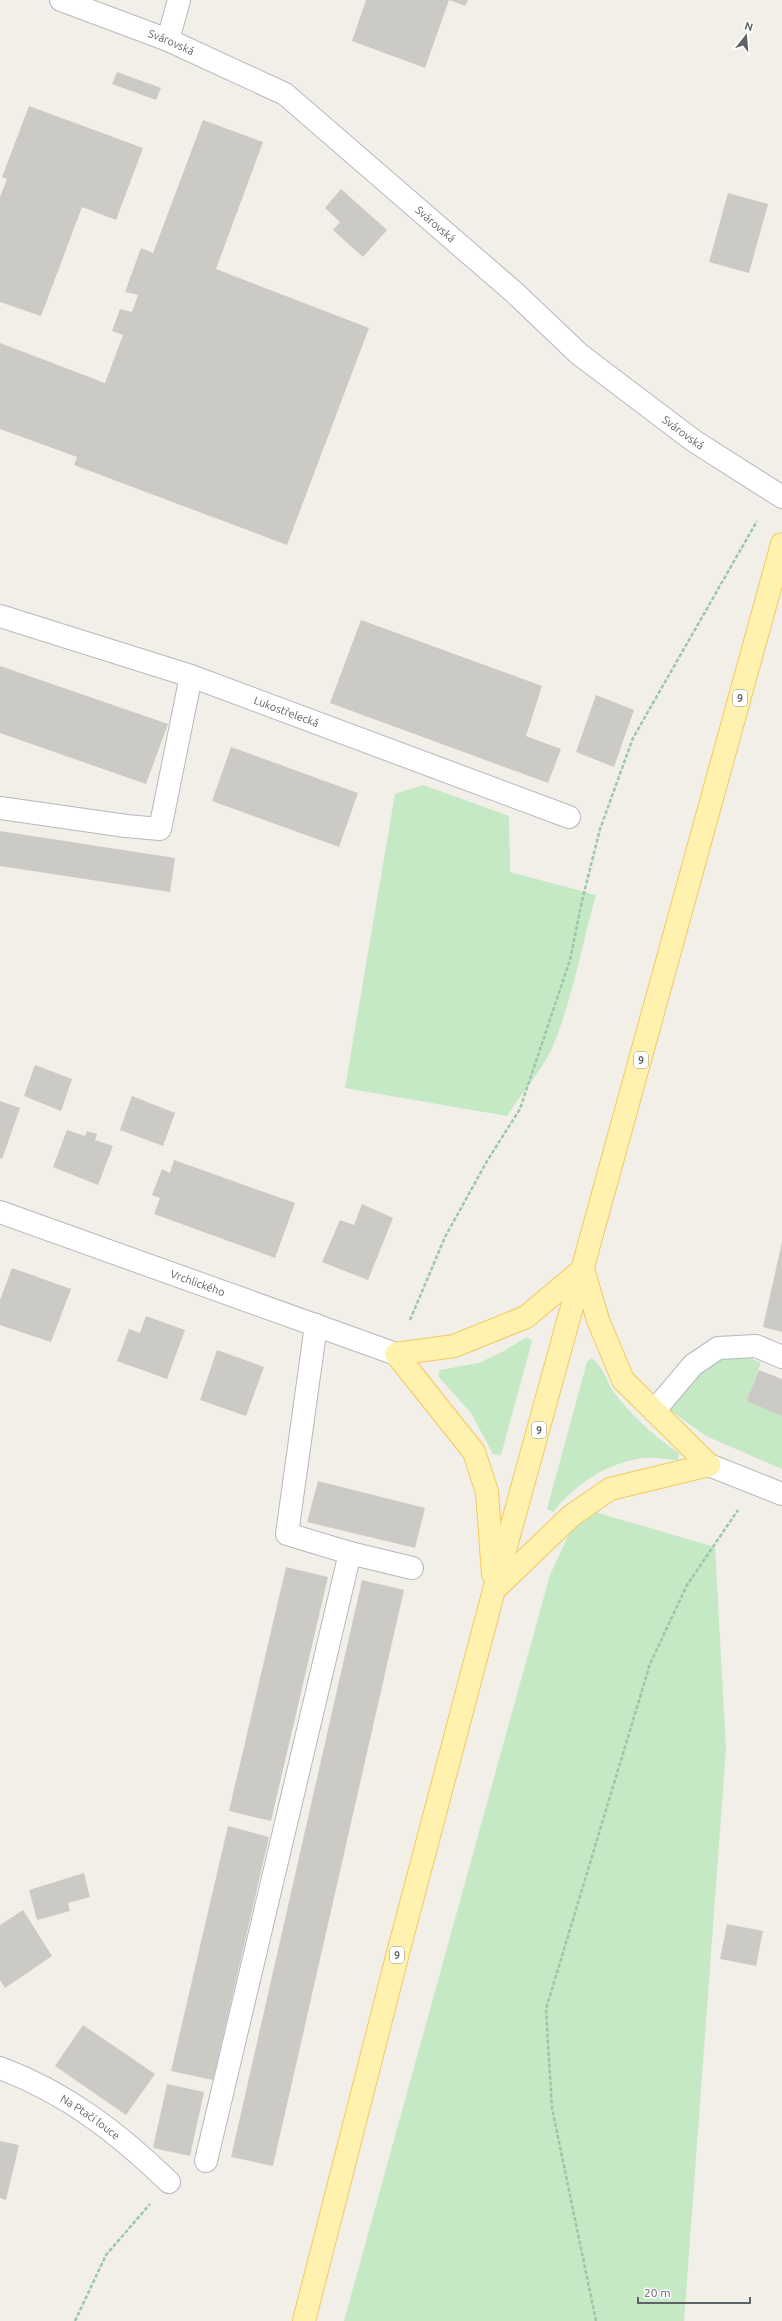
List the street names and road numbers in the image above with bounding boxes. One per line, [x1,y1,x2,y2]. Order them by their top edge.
street label: Svárovská [147,27,196,57]
street label: Svárovská [413,204,458,245]
street label: Svárovská [660,413,706,452]
road number: 9 [733,690,747,706]
street label: Lukostřelecká [252,694,320,729]
road number: 9 [634,1052,648,1068]
street label: Vrchlického [169,1268,227,1298]
road number: 9 [532,1422,546,1438]
road number: 9 [390,1947,404,1963]
street label: Na Ptačí louce [58,2092,122,2142]

